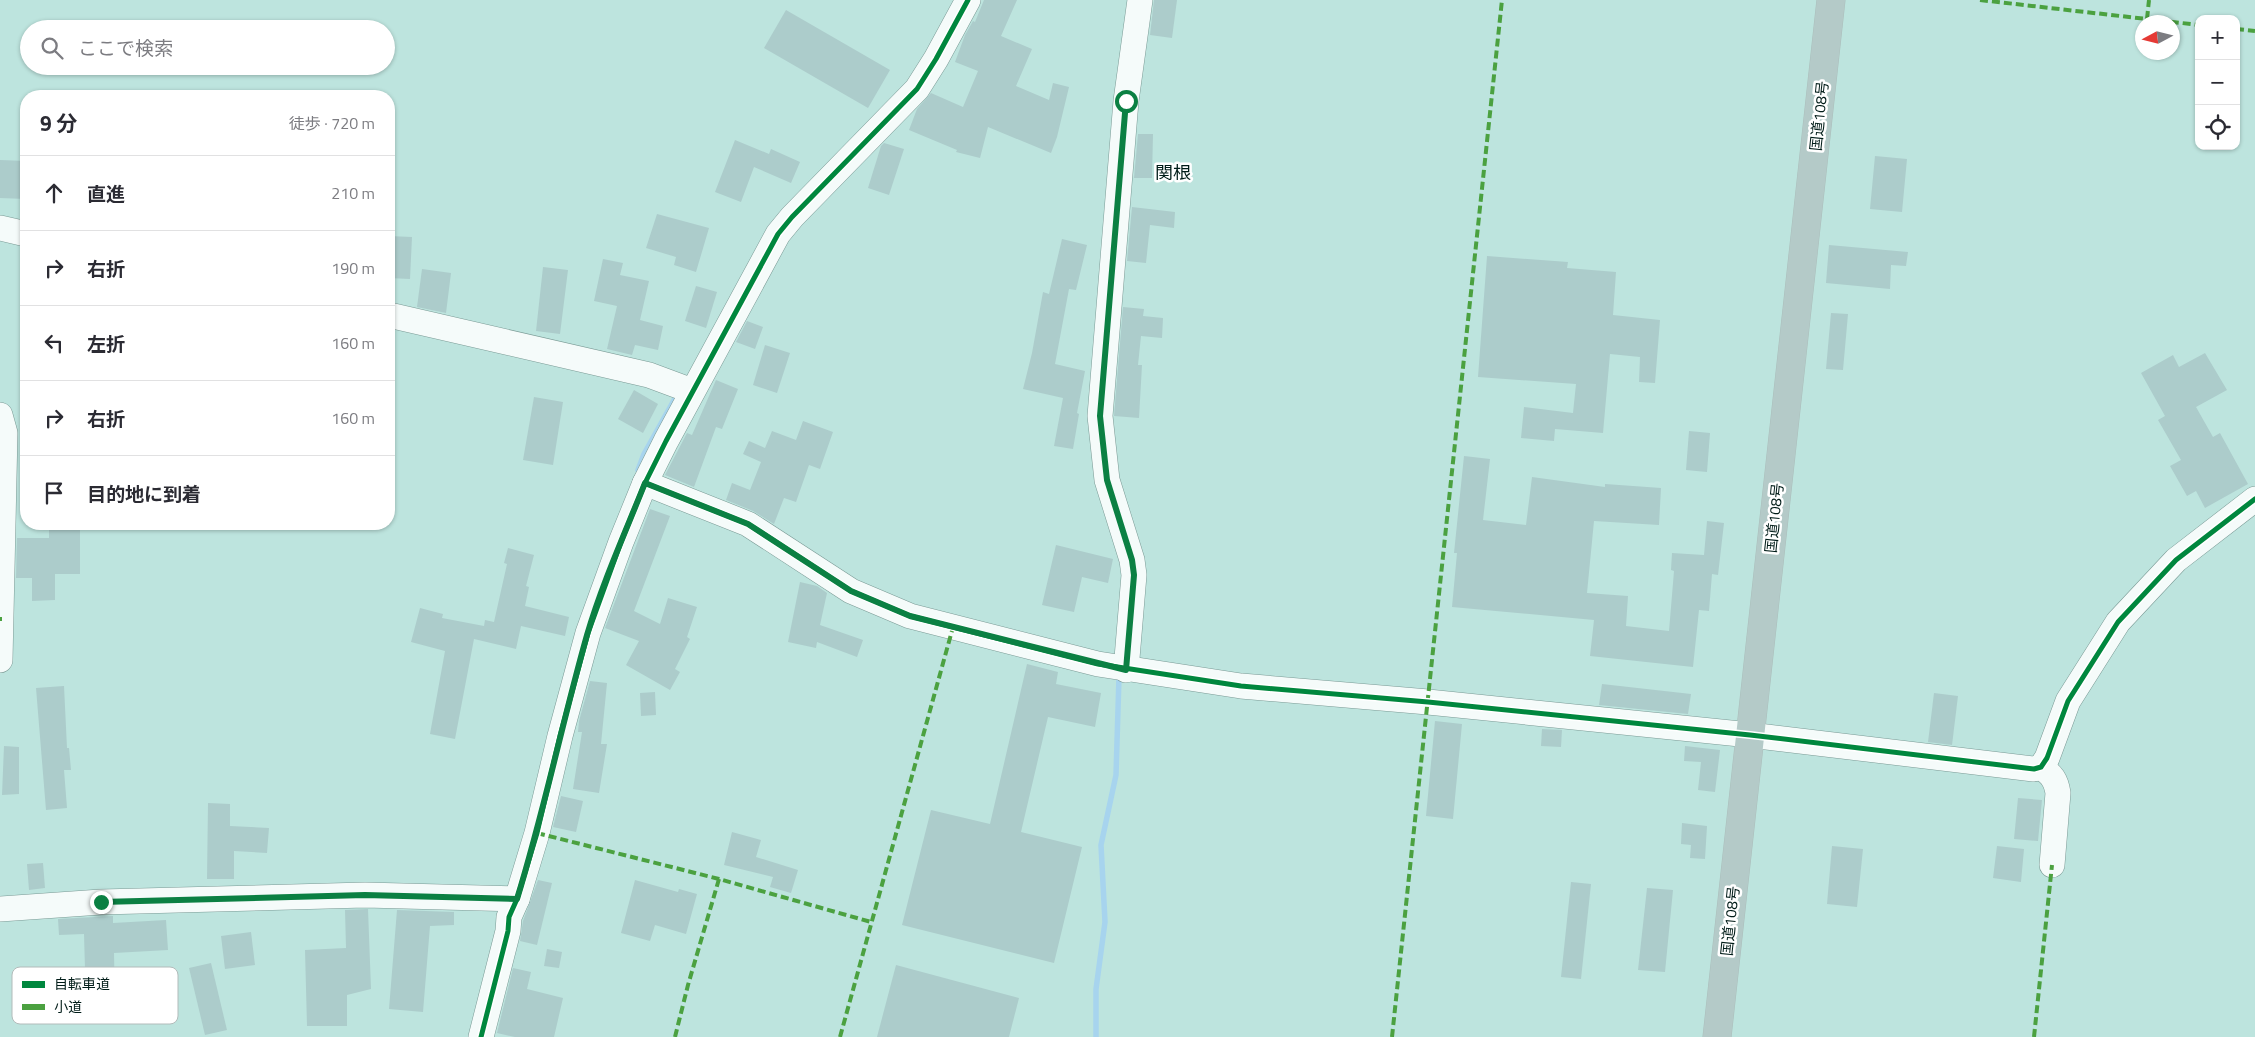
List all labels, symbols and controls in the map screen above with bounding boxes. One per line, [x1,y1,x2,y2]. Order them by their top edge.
north arrow [2135,15,2180,60]
map controls [2195,15,2240,150]
button: + [2195,15,2240,60]
search box [20,20,395,75]
text: ここで検索 [78,33,173,62]
icon: search [38,34,66,62]
button: − [2195,60,2240,105]
street label: 国道108号 [1804,80,1834,152]
route start [1115,90,1138,113]
button: locate [2195,105,2240,150]
text: 9 分 [40,107,77,139]
text: 徒歩 · 720 m [289,111,375,135]
district label: 関根 [1155,159,1191,186]
icon: ahead [40,179,68,207]
text: 直進 [87,179,125,208]
text: 210 m [331,181,375,205]
icon: right [40,254,68,282]
text: 右折 [87,254,125,283]
text: 190 m [331,256,375,280]
icon: left [40,329,68,357]
text: 左折 [87,329,125,358]
text: 160 m [331,331,375,355]
icon: right [40,404,68,432]
text: 右折 [87,404,125,433]
text: 160 m [331,406,375,430]
icon: arrive [40,479,68,507]
text: 目的地に到着 [87,479,201,508]
street label: 国道108号 [1759,482,1789,554]
street label: 国道108号 [1715,885,1745,957]
route end [90,891,113,914]
legend [12,967,178,1024]
text: 自転車道 [54,973,110,994]
text: 小道 [54,996,82,1017]

